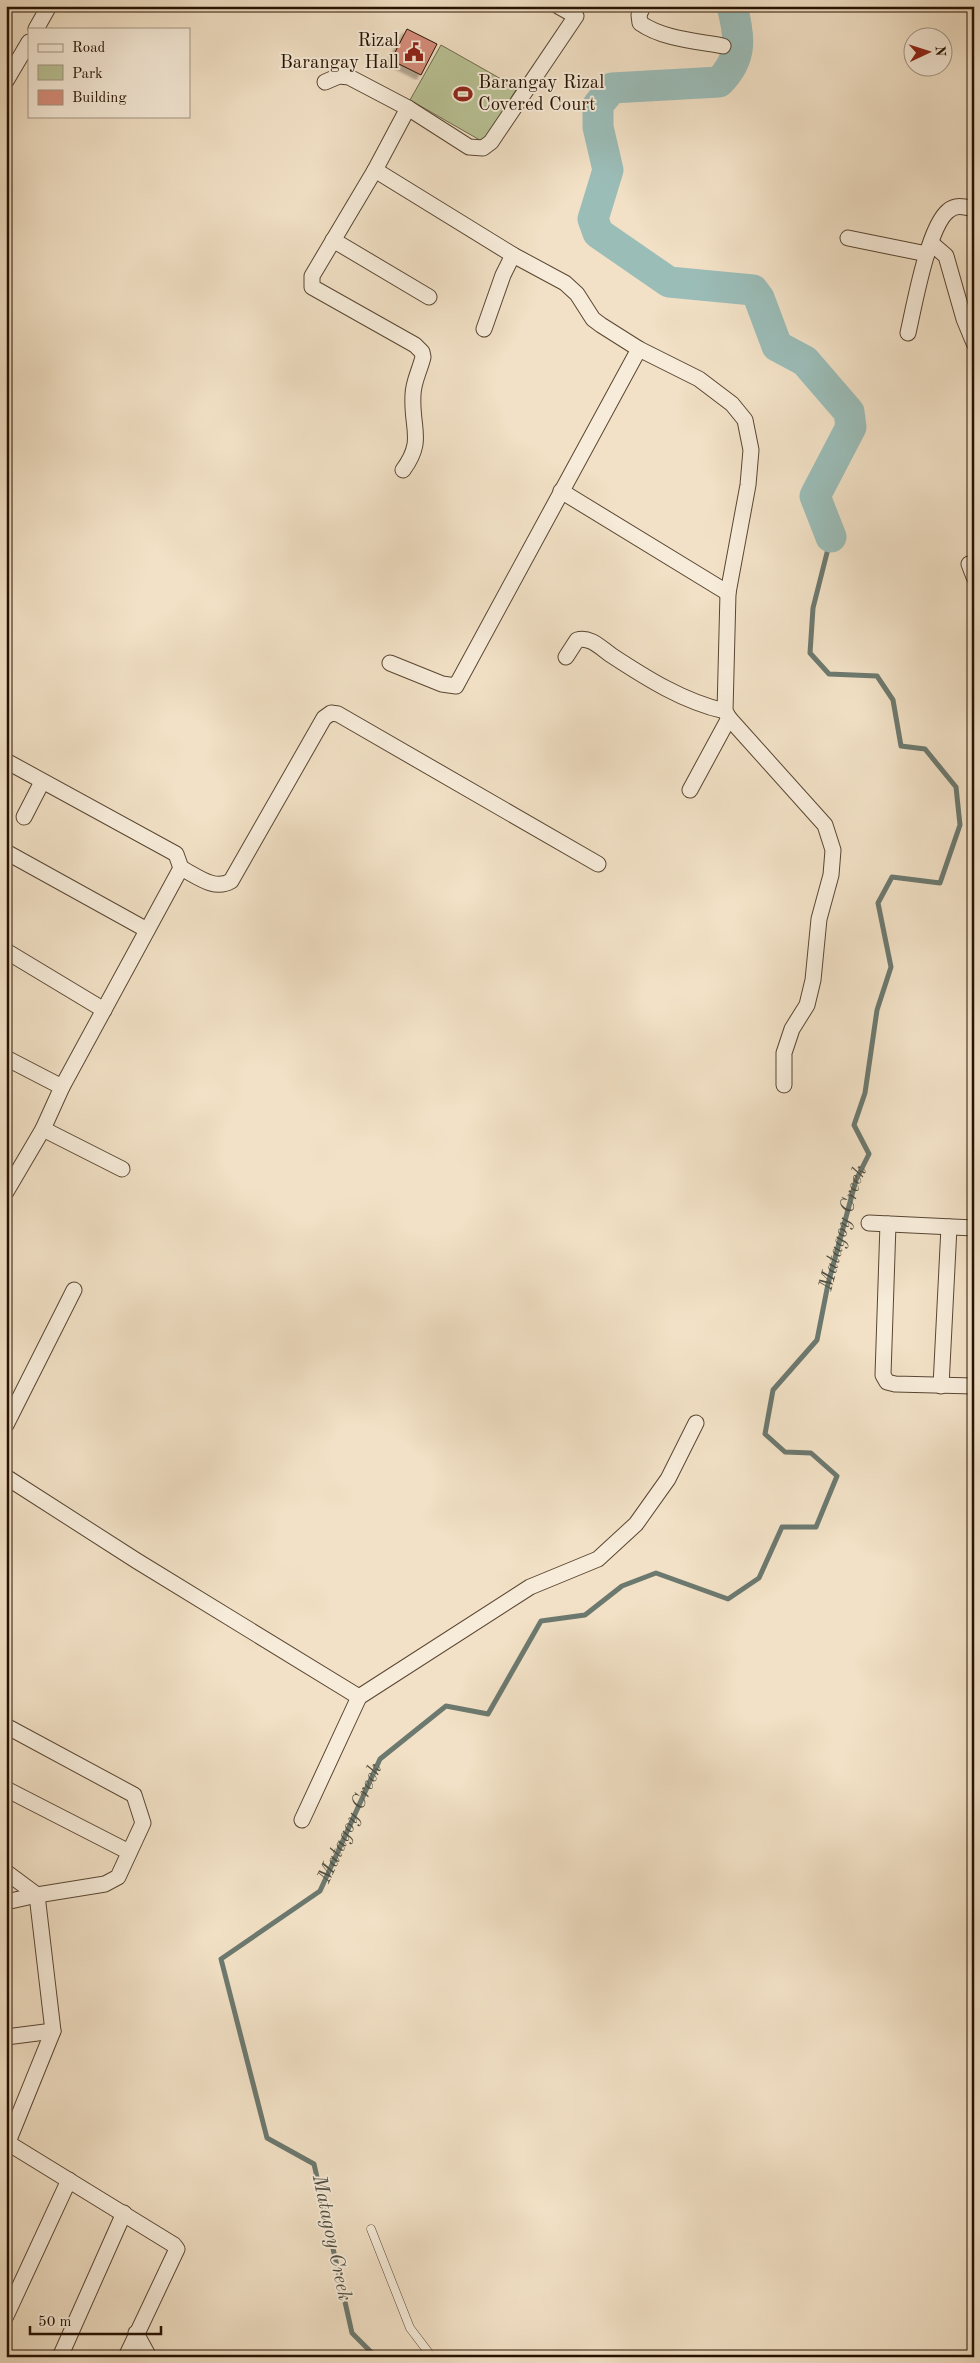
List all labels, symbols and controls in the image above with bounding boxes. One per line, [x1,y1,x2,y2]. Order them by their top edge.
legend [28,28,190,118]
north arrow [902,28,952,78]
place label: Rizal Barangay Hall [280,32,399,73]
text: Road [72,41,106,56]
public building icon: Rizal Barangay Hall [403,41,425,63]
text: N [933,45,947,57]
text: Park [72,67,103,82]
place label: Barangay Rizal Covered Court [478,74,604,115]
sports icon: Barangay Rizal Covered Court [452,83,474,105]
text: Building [72,91,127,106]
water label: Matagoy Creek [816,1162,872,1294]
water label: Matagoy Creek [315,1761,387,1887]
water label: Matagoy Creek [308,2172,354,2303]
scale bar [30,2303,161,2335]
text: 50 m [38,2315,72,2330]

